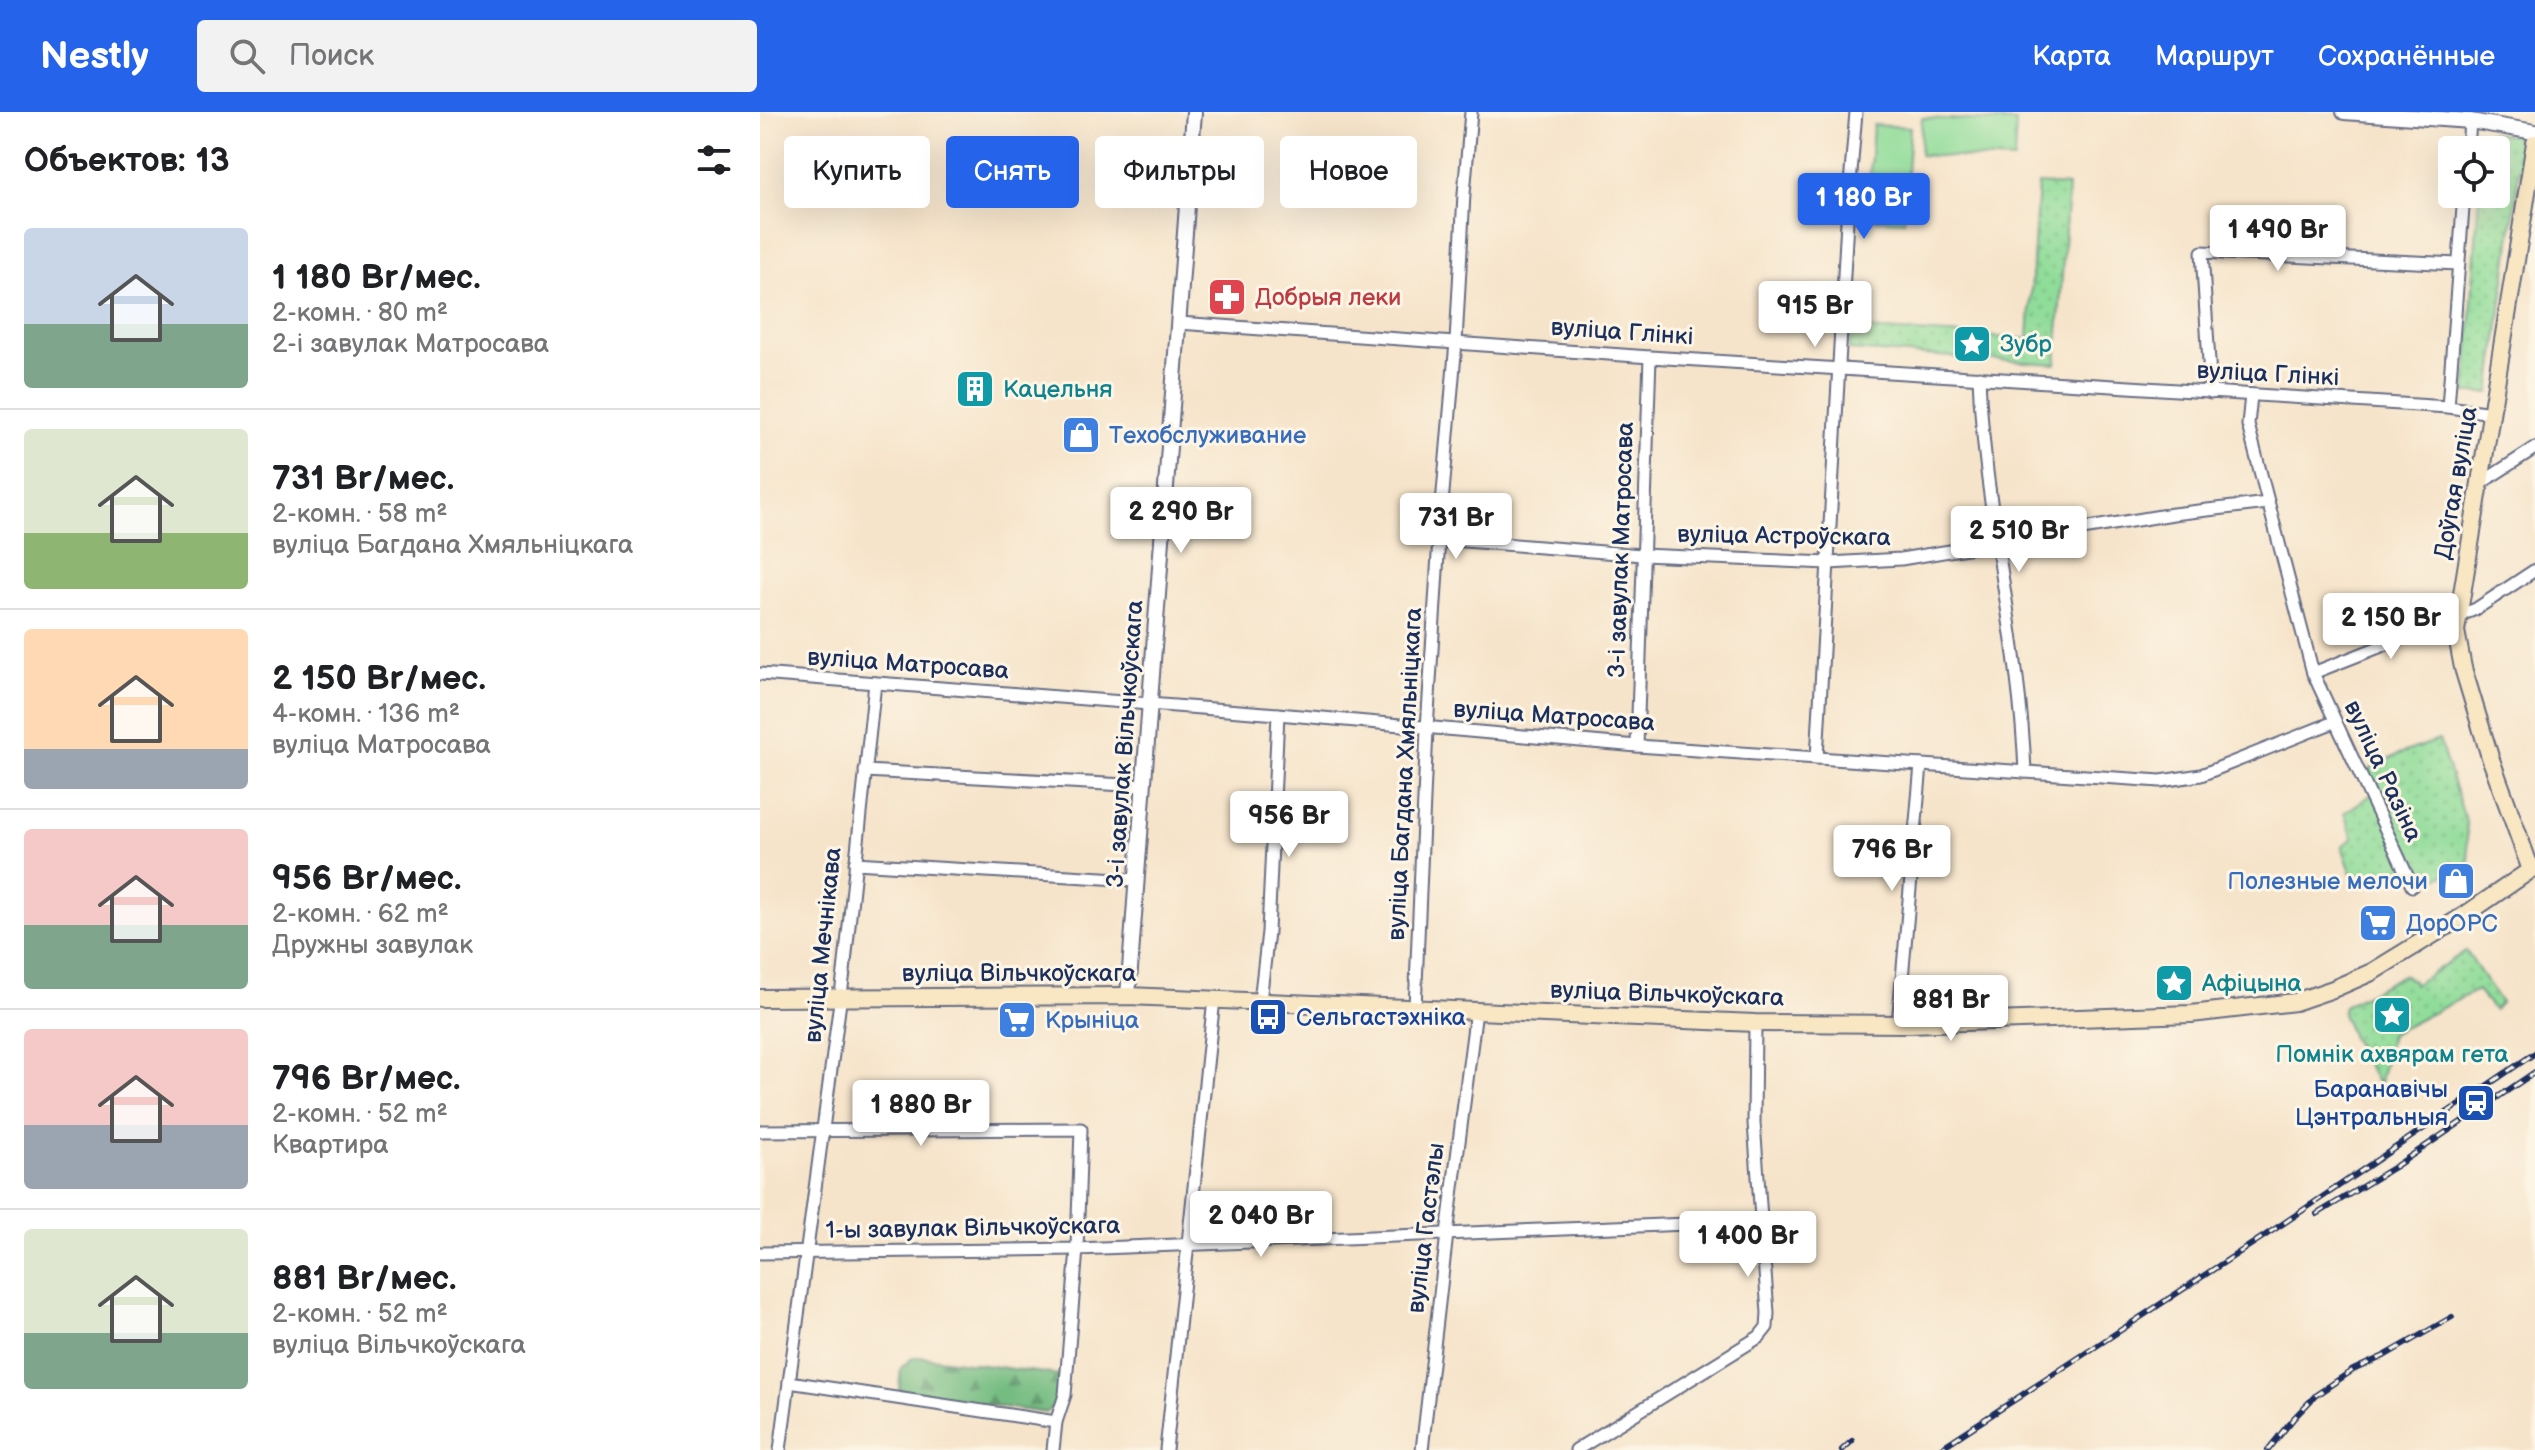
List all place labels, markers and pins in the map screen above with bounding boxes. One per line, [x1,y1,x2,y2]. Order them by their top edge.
pin: 1 180 Br [1781,173,1947,241]
pin: 1 490 Br [2195,205,2361,273]
pharmacy icon: Добрыя леки [1206,276,1248,318]
pin: 915 Br [1750,281,1880,349]
place label: Добрыя леки [1255,283,1401,312]
place icon: Зубр [1951,323,1993,365]
place label: Зубр [2000,330,2052,359]
building icon: Кацельня [954,368,996,410]
place label: Кацельня [1003,375,1113,404]
shop icon: Техобслуживание [1060,414,1102,456]
place label: Техобслуживание [1109,421,1306,450]
pin: 2 290 Br [1098,487,1264,555]
pin: 731 Br [1391,493,1521,561]
pin: 2 510 Br [1936,506,2102,574]
pin: 2 150 Br [2308,593,2474,661]
pin: 956 Br [1224,791,1354,859]
pin: 796 Br [1827,825,1957,893]
shop icon: Полезные мелочи [2435,860,2477,902]
place label: Полезные мелочи [2227,867,2428,896]
supermarket icon: ДорОРС [2357,902,2399,944]
place label: ДорОРС [2406,909,2498,938]
place icon: Афіцына [2153,962,2195,1004]
place label: Афіцына [2201,969,2302,998]
pin: 881 Br [1886,975,2016,1043]
place icon: Помнік ахвярам гета [2371,994,2413,1036]
bus stop icon: Сельгастэхніка [1247,996,1289,1038]
supermarket icon: Крыніца [996,999,1038,1041]
place label: Сельгастэхніка [1296,1003,1466,1032]
place label: Крыніца [1045,1006,1139,1035]
place label: Помнік ахвярам гета [2275,1040,2509,1069]
place label: Баранавічы Цэнтральныя [2295,1075,2448,1132]
pin: 1 880 Br [838,1080,1004,1148]
station icon: Баранавічы Цэнтральныя [2455,1082,2497,1124]
pin: 2 040 Br [1178,1191,1344,1259]
pin: 1 400 Br [1665,1211,1831,1279]

